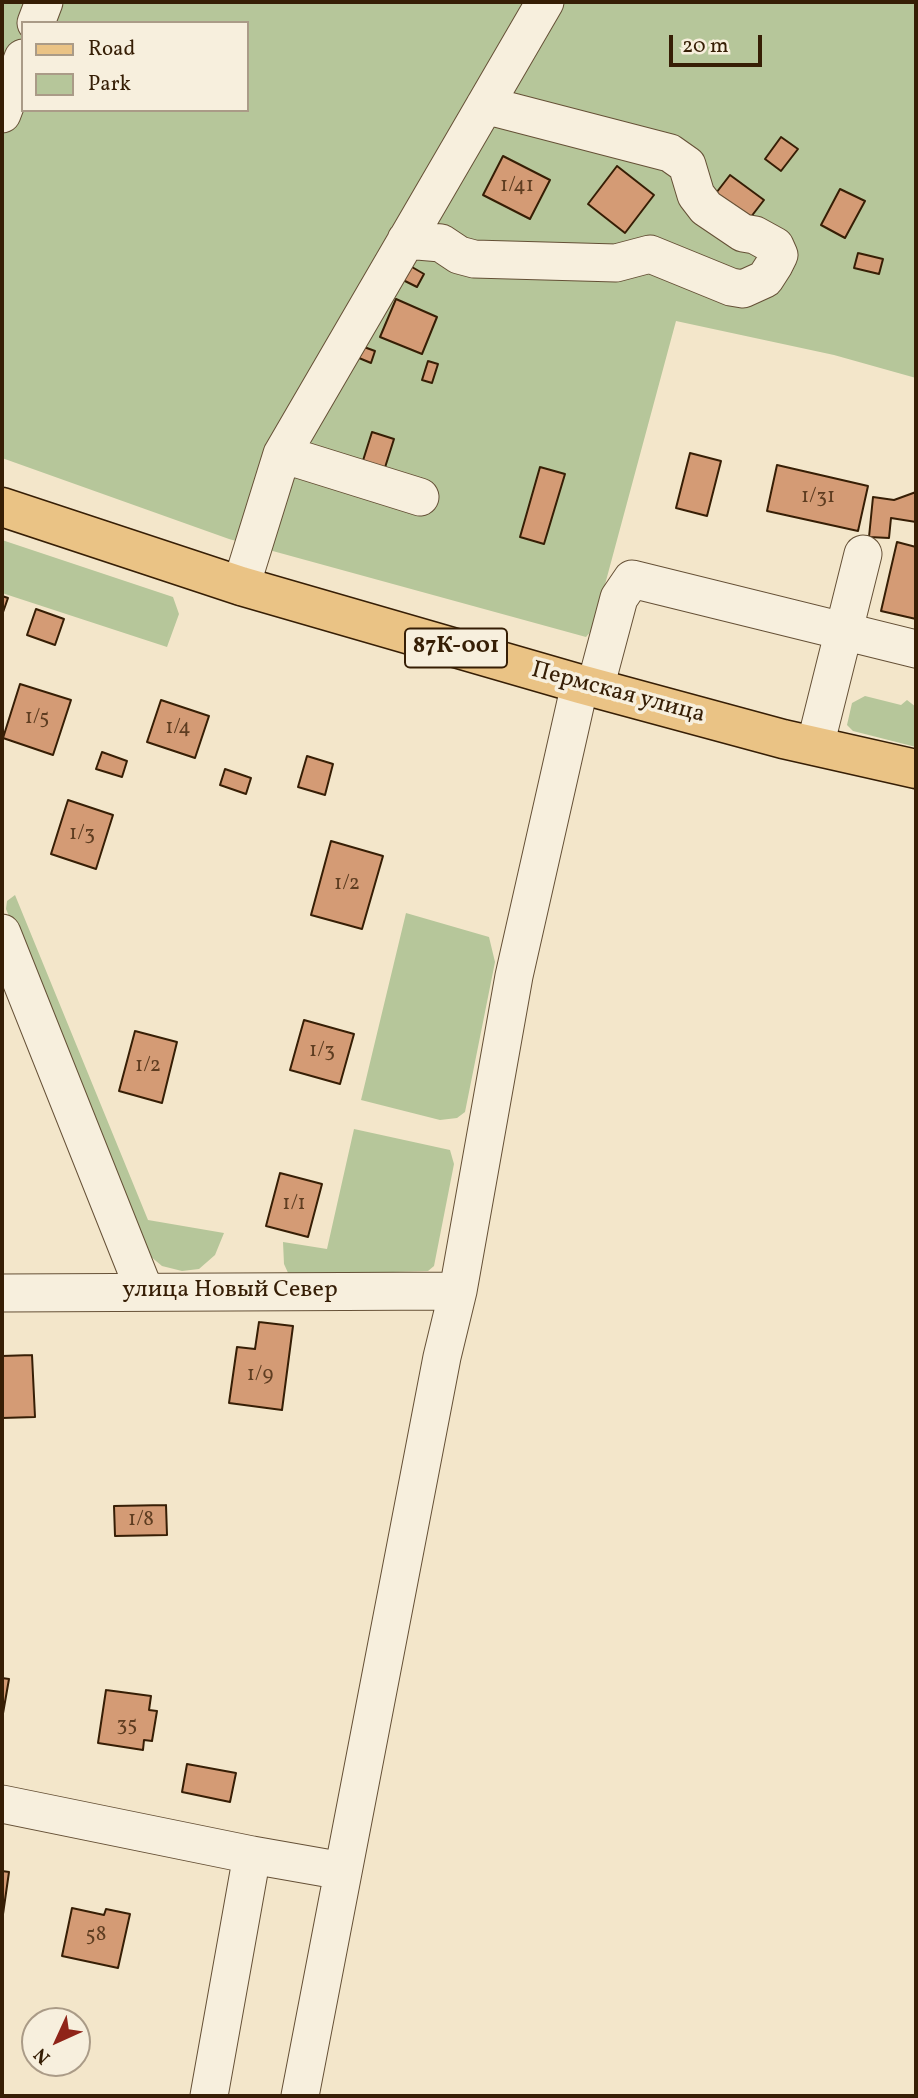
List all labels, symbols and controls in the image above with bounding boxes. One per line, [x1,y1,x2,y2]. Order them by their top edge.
legend [21,21,248,112]
scale bar [673,21,766,65]
text: 20 m [682,32,728,61]
text: Road [88,35,135,64]
text: Park [88,70,131,99]
house number: 1/41 [500,174,534,200]
house number: 1/31 [801,485,835,511]
road number: 87К-001 [405,628,507,668]
street label: Пермская улица [528,657,708,731]
house number: 1/5 [25,706,49,732]
house number: 1/4 [165,716,191,742]
house number: 1/3 [69,822,95,848]
house number: 1/2 [334,872,360,898]
house number: 1/3 [309,1039,335,1065]
house number: 1/2 [135,1054,161,1080]
house number: 1/1 [282,1192,306,1218]
street label: улица Новый Север [122,1278,338,1306]
house number: 1/9 [247,1363,273,1389]
house number: 1/8 [128,1508,154,1534]
house number: 35 [117,1713,137,1739]
house number: 58 [86,1923,106,1949]
north arrow [21,2007,91,2077]
text: N [29,2041,57,2070]

